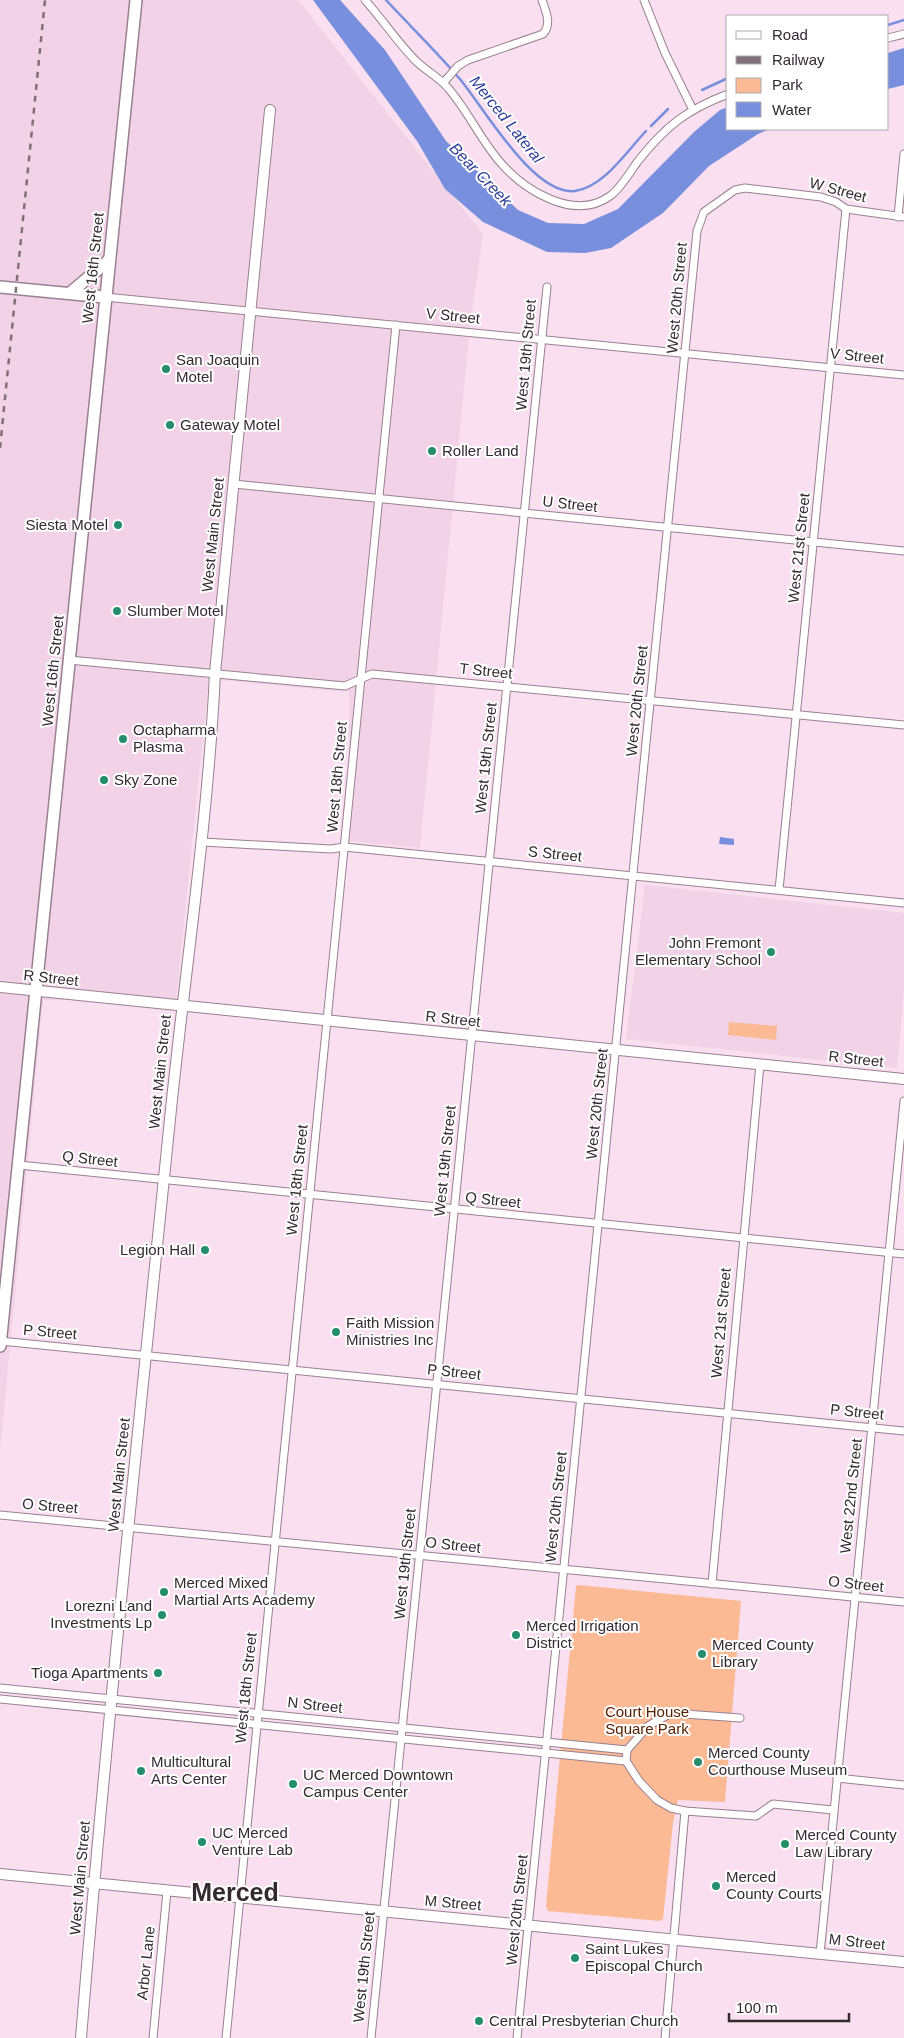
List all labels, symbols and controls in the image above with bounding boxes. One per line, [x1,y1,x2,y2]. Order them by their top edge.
legend [726,15,889,130]
text: Road [772,26,808,43]
text: Railway [772,51,825,68]
water label: Merced Lateral [466,72,547,166]
text: Park [772,76,803,93]
text: Water [772,101,811,118]
water label: Bear Creek [446,139,516,210]
street label: W Street [808,174,869,205]
street label: West 16th Street [78,211,107,324]
street label: West 20th Street [663,241,690,354]
street label: West 19th Street [512,298,539,411]
street label: V Street [425,304,482,327]
street label: V Street [829,344,886,367]
place label: San Joaquin Motel [176,351,259,385]
marker: San Joaquin Motel [160,363,172,375]
place label: Gateway Motel [180,416,280,433]
marker: Gateway Motel [164,419,176,431]
place label: Roller Land [442,442,519,459]
marker: Roller Land [426,445,438,457]
street label: West Main Street [198,476,227,593]
street label: West 21st Street [784,491,813,604]
street label: U Street [542,492,599,515]
place label: Siesta Motel [25,516,108,533]
marker: Siesta Motel [112,519,124,531]
place label: Slumber Motel [127,602,224,619]
marker: Slumber Motel [111,605,123,617]
street label: West 16th Street [38,614,67,727]
street label: West 20th Street [622,644,651,757]
street label: T Street [459,659,514,682]
street label: West 19th Street [471,701,500,814]
street label: West 18th Street [323,720,350,833]
place label: Octapharma Plasma [133,721,216,755]
marker: Octapharma Plasma [117,733,129,745]
place label: Sky Zone [114,771,177,788]
marker: Sky Zone [98,774,110,786]
street label: S Street [527,842,584,865]
place label: John Fremont Elementary School [635,934,762,968]
marker: John Fremont Elementary School [765,946,777,958]
street label: R Street [23,966,80,989]
street label: R Street [425,1007,482,1030]
street label: West Main Street [145,1013,174,1130]
street label: West 20th Street [582,1047,611,1160]
street label: R Street [828,1047,885,1070]
street label: West 19th Street [430,1104,459,1217]
street label: West 18th Street [282,1123,311,1236]
street label: Q Street [61,1147,120,1170]
street label: Q Street [464,1188,523,1211]
place label: Legion Hall [120,1241,195,1258]
marker: Legion Hall [199,1244,211,1256]
street label: West 21st Street [707,1266,734,1379]
place label: Faith Mission Ministries Inc [346,1314,434,1348]
street label: P Street [22,1321,78,1342]
marker: Faith Mission Ministries Inc [330,1326,342,1338]
street label: P Street [426,1360,483,1383]
street label: P Street [829,1400,886,1423]
street label: West Main Street [104,1416,133,1533]
street label: West 22nd Street [836,1437,865,1554]
street label: West 20th Street [541,1450,570,1563]
street label: O Street [21,1495,79,1516]
street label: West 19th Street [390,1507,419,1620]
street label: O Street [424,1533,483,1556]
street label: O Street [827,1572,886,1595]
place label: Merced Mixed Martial Arts Academy [174,1574,315,1608]
marker: Merced Mixed Martial Arts Academy [158,1586,170,1598]
place label: Lorezni Land Investments Lp [50,1597,152,1631]
marker: Lorezni Land Investments Lp [156,1609,168,1621]
place label: Merced Irrigation District [526,1617,639,1651]
marker: Merced Irrigation District [510,1629,522,1641]
street label: West 18th Street [231,1631,260,1744]
place label: Merced County Library [712,1636,814,1670]
marker: Merced County Library [696,1648,708,1660]
place label: Tioga Apartments [31,1664,148,1681]
marker: Tioga Apartments [152,1667,164,1679]
street label: N Street [287,1693,344,1716]
park label: Court House Square Park [605,1703,689,1737]
place label: Merced County Courthouse Museum [708,1744,847,1778]
place label: Multicultural Arts Center [151,1753,231,1787]
marker: Merced County Courthouse Museum [692,1756,704,1768]
marker: Multicultural Arts Center [135,1765,147,1777]
place label: UC Merced Downtown Campus Center [303,1766,453,1800]
marker: UC Merced Downtown Campus Center [287,1778,299,1790]
street label: West Main Street [66,1819,93,1936]
place label: UC Merced Venture Lab [212,1824,293,1858]
place label: Merced County Law Library [795,1826,897,1860]
marker: UC Merced Venture Lab [196,1836,208,1848]
marker: Merced County Law Library [779,1838,791,1850]
street label: West 20th Street [502,1853,531,1966]
place label: Merced County Courts [726,1868,822,1902]
district label: Merced [191,1878,279,1906]
marker: Merced County Courts [710,1880,722,1892]
street label: M Street [424,1892,483,1914]
street label: West 19th Street [349,1910,378,2023]
street label: Arbor Lane [133,1925,158,2001]
street label: M Street [828,1930,887,1953]
place label: Saint Lukes Episcopal Church [585,1940,703,1974]
marker: Saint Lukes Episcopal Church [569,1952,581,1964]
scale bar [729,1990,849,2022]
text: 100 m [736,1999,778,2016]
place label: Central Presbyterian Church [489,2012,678,2029]
marker: Central Presbyterian Church [473,2015,485,2027]

